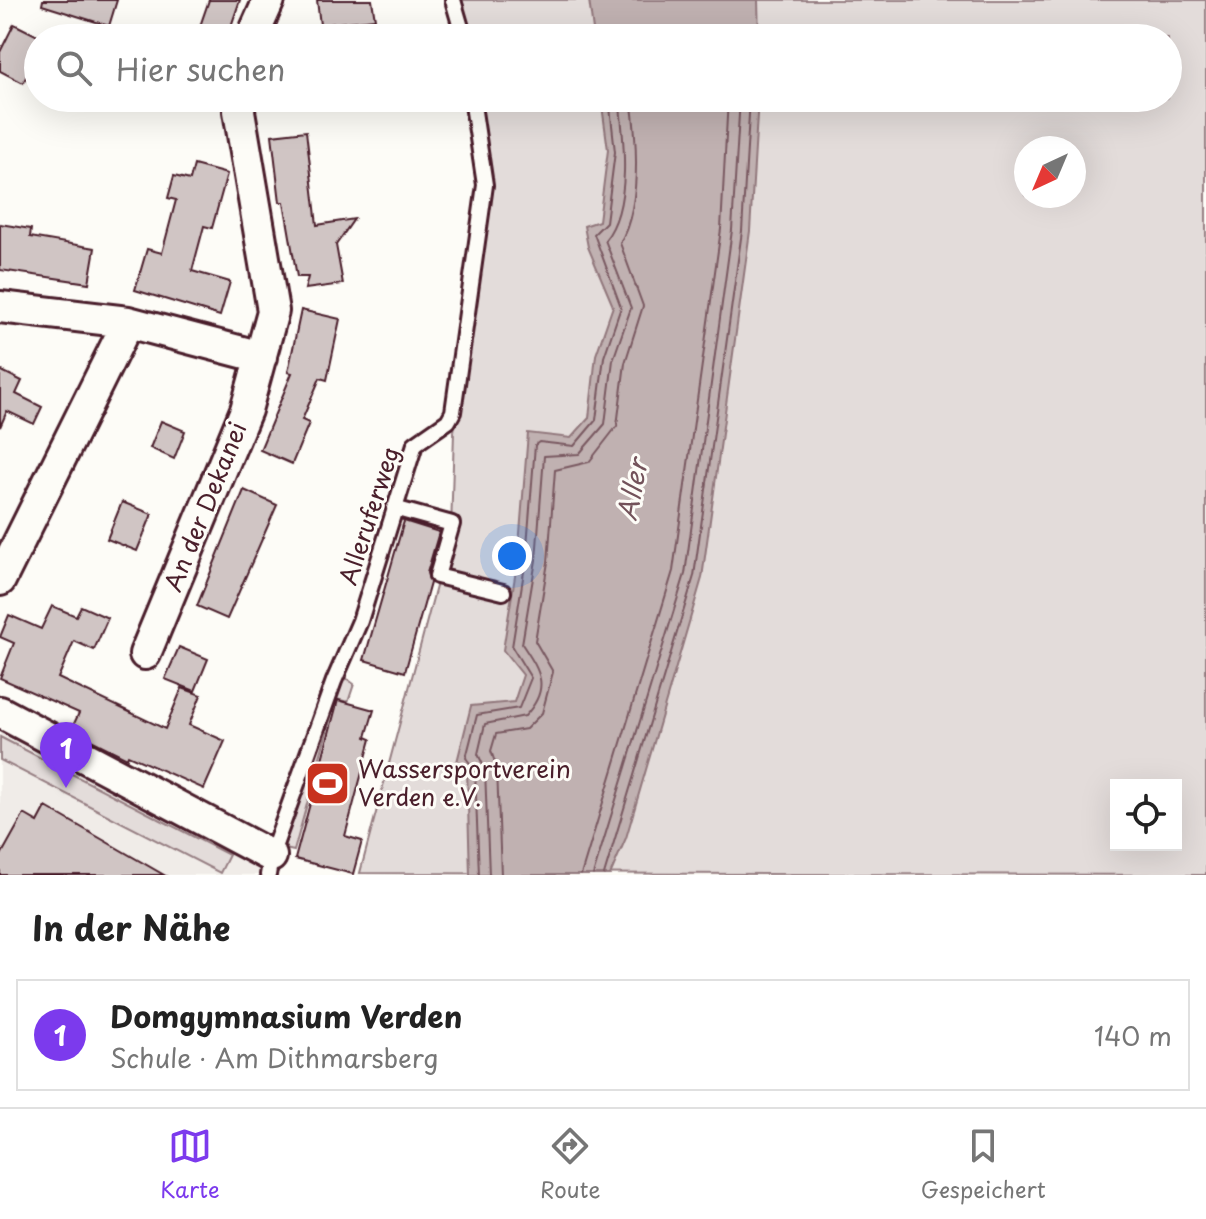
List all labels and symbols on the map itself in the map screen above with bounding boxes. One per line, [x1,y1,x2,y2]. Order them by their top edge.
north arrow [1014,136,1086,208]
street label: An der Dekanei [154,416,255,596]
street label: Alleruferweg [329,441,407,589]
water label: Aller [607,452,657,524]
your location [492,536,532,576]
pin: 1 [40,722,92,788]
place label: Wassersportverein Verden e.V. [358,750,571,814]
sports icon: Wassersportverein Verden e.V. [303,760,351,808]

